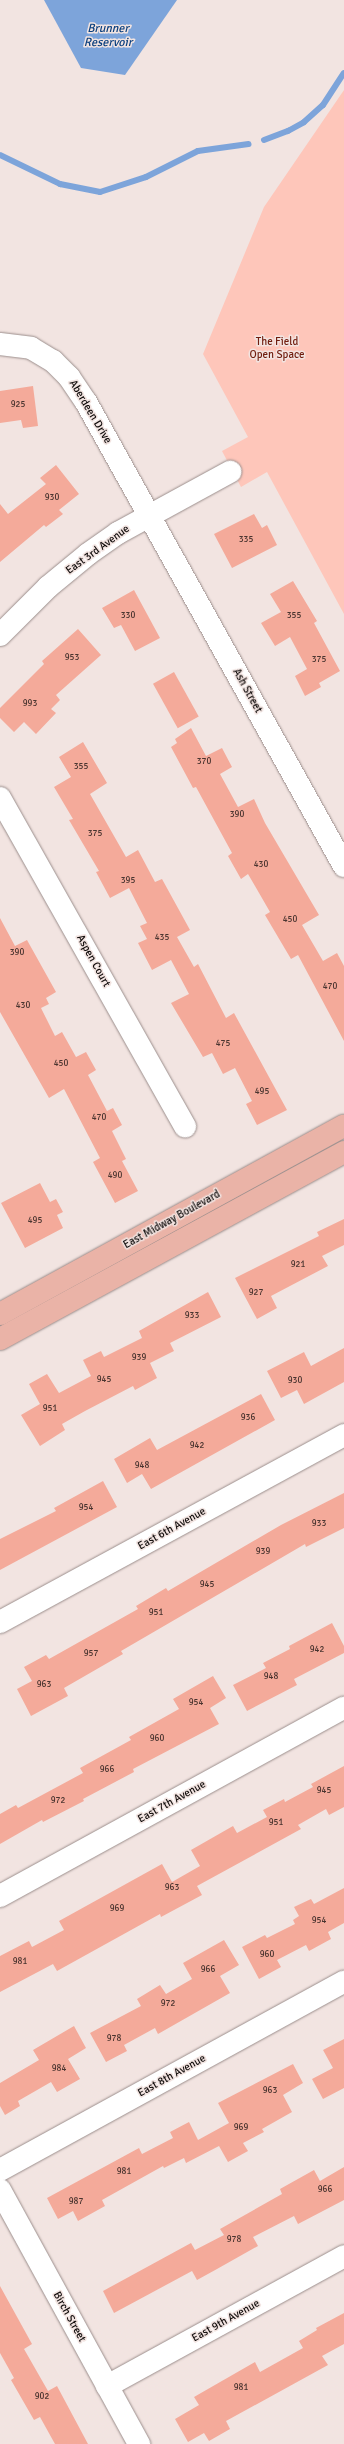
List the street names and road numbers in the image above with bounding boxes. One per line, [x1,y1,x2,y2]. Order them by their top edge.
street label: Aberdeen Drive [66,378,114,446]
street label: East 3rd Avenue [64,523,132,577]
street label: Ash Street [229,667,265,715]
street label: Aspen Court [73,933,113,989]
street label: East Midway Boulevard [121,1188,223,1252]
street label: East 6th Avenue [136,1505,208,1553]
street label: East 7th Avenue [136,1778,208,1826]
street label: East 8th Avenue [136,2052,208,2100]
street label: Birch Street [50,2289,88,2345]
street label: East 9th Avenue [190,2297,262,2345]

